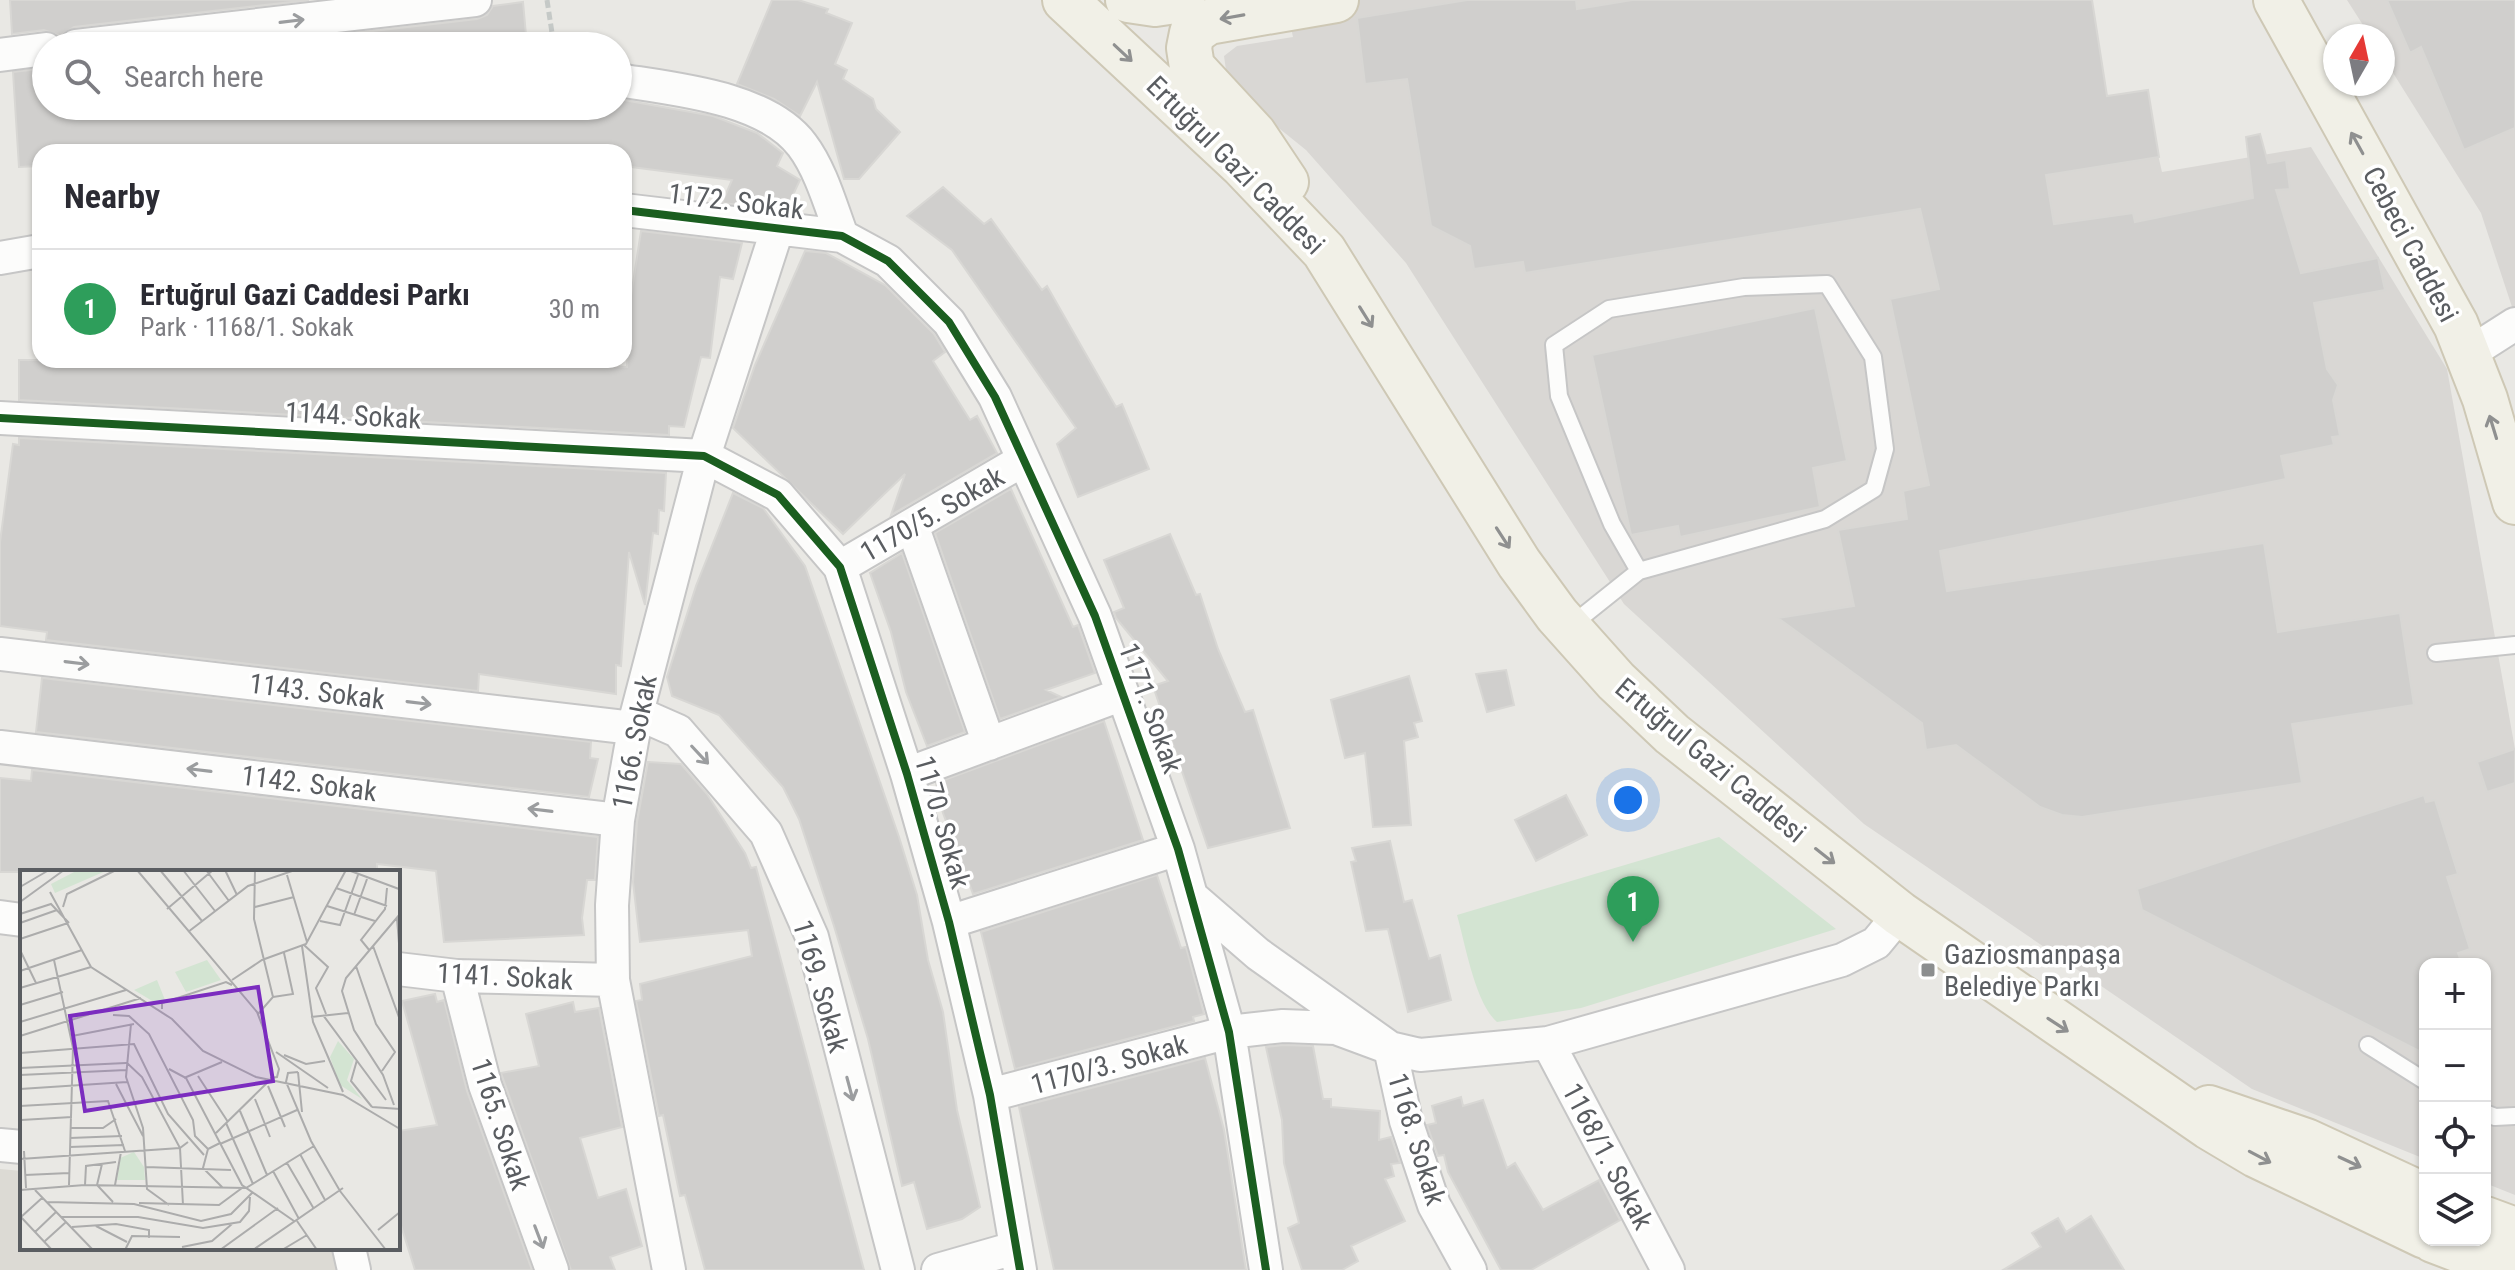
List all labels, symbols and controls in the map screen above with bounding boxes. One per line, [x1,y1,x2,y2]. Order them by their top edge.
one-way arrow [1220,11,1245,26]
one-way arrow [279,13,304,28]
north arrow [2323,24,2395,96]
search box [32,32,632,120]
one-way arrow [1112,43,1132,62]
icon: search [60,54,104,98]
text: Search here [124,59,264,94]
street label: Ertuğrul Gazi Caddesi [1140,69,1332,261]
one-way arrow [2348,132,2364,155]
street label: Cebeci Caddesi [2356,161,2465,328]
text: Nearby [64,176,160,216]
street label: 1172. Sokak [666,177,806,226]
text: Ertuğrul Gazi Caddesi Parkı [140,277,470,312]
text: 1 [83,294,97,324]
text: 30 m [549,294,600,324]
one-way arrow [1357,305,1374,327]
text: Park · 1168/1. Sokak [140,312,354,342]
street label: 1144. Sokak [284,395,422,436]
one-way arrow [2485,415,2500,440]
street label: 1170/5. Sokak [854,460,1010,569]
one-way arrow [1494,526,1511,548]
street label: 1171. Sokak [1112,638,1189,778]
one-way arrow [64,655,90,670]
street label: 1143. Sokak [247,667,387,716]
street label: Ertuğrul Gazi Caddesi [1609,671,1813,850]
street label: 1166. Sokak [605,672,664,812]
one-way arrow [406,696,431,711]
one-way arrow [691,745,710,765]
street label: 1170. Sokak [908,752,977,893]
street label: 1142. Sokak [239,759,379,808]
one-way arrow [186,763,213,778]
your location [1608,780,1648,820]
one-way arrow [528,803,554,818]
one-way arrow [1814,847,1835,864]
inset map [20,870,400,1250]
pin: 1 [1607,876,1659,942]
street label: 1169. Sokak [786,916,855,1057]
place label: Gaziosmanpaşa Belediye Parkı [1944,938,2121,1003]
street label: 1141. Sokak [436,956,574,997]
map controls [2419,958,2491,1246]
button: + [2419,958,2491,1030]
marker: Gaziosmanpaşa Belediye Parkı [1919,961,1937,979]
one-way arrow [2046,1017,2069,1033]
street label: 1170/3. Sokak [1027,1028,1191,1101]
button: − [2419,1030,2491,1102]
street label: 1165. Sokak [464,1054,537,1194]
street label: 1168. Sokak [1381,1069,1452,1210]
one-way arrow [843,1075,858,1101]
street label: 1168/1. Sokak [1555,1078,1660,1235]
button: locate [2419,1102,2491,1174]
one-way arrow [2248,1150,2272,1166]
one-way arrow [2338,1155,2362,1170]
button: layers [2419,1174,2491,1246]
one-way arrow [533,1224,547,1249]

